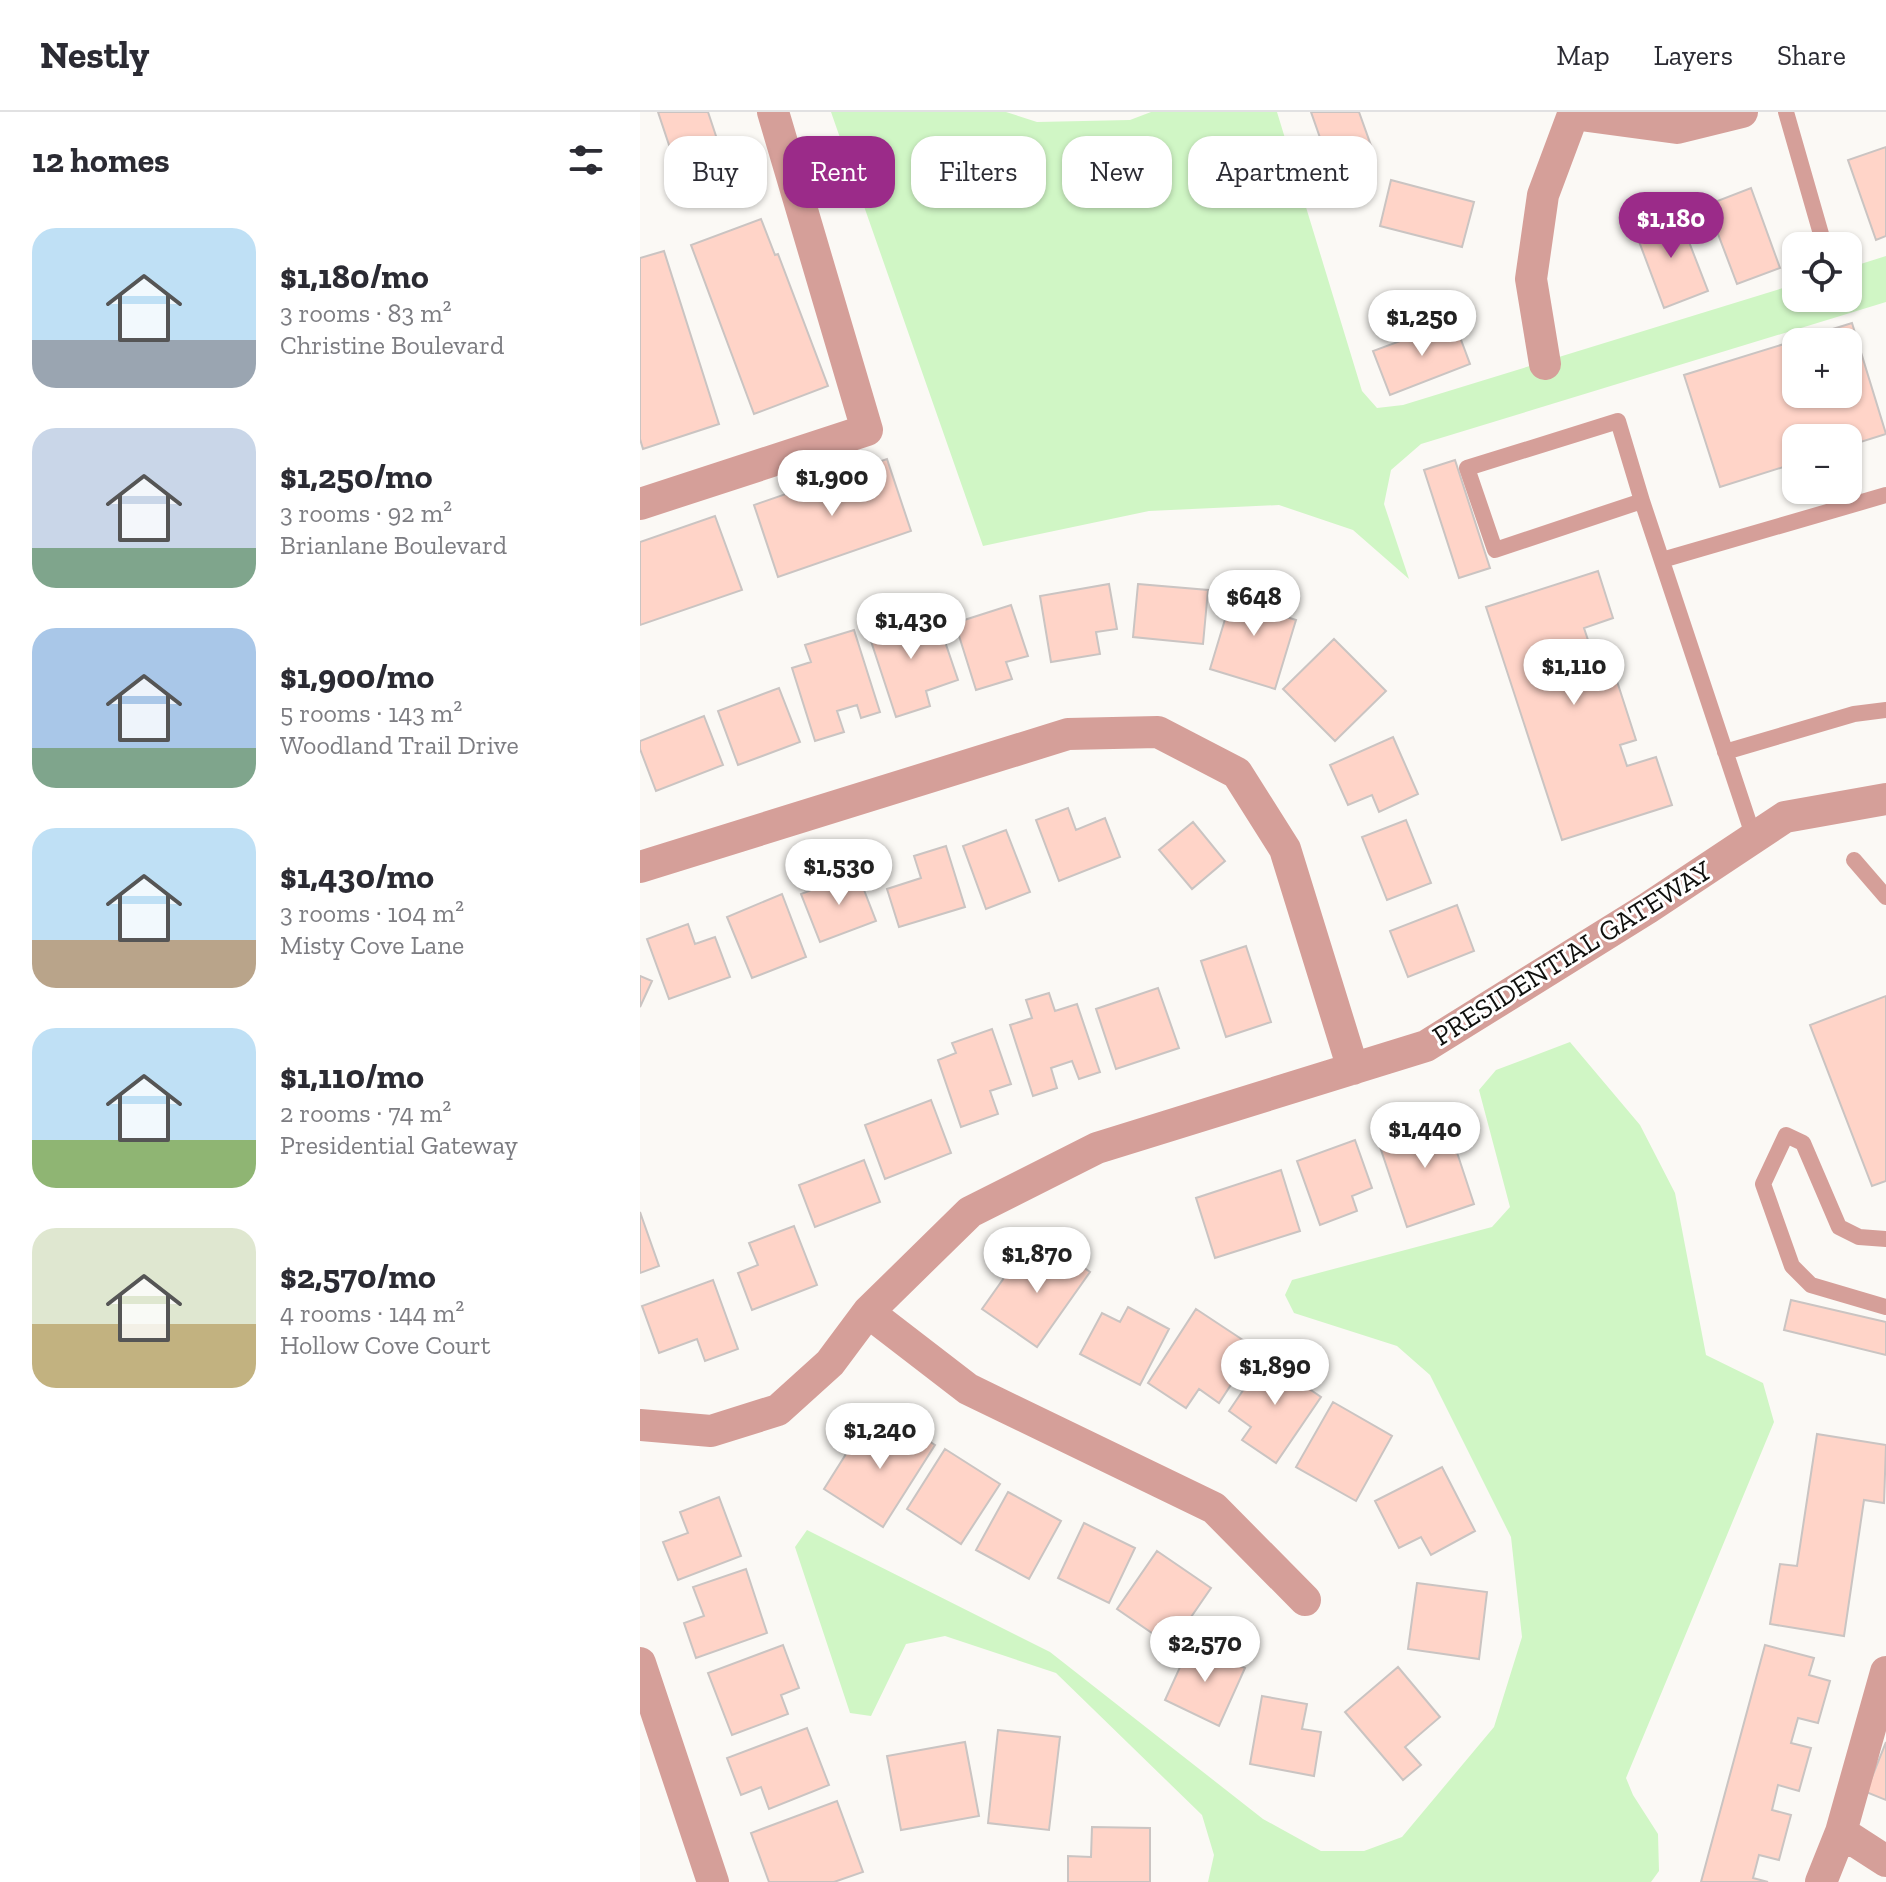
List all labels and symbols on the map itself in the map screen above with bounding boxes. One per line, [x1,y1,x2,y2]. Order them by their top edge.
pin: $1,180 [1606,192,1736,260]
pin: $1,250 [1357,290,1487,358]
pin: $1,900 [767,450,897,518]
pin: $648 [1207,570,1301,638]
pin: $1,430 [846,593,976,661]
pin: $1,110 [1509,639,1639,707]
pin: $1,530 [774,839,904,907]
street label: PRESIDENTIAL GATEWAY [1426,853,1718,1053]
pin: $1,440 [1360,1102,1490,1170]
pin: $1,870 [972,1227,1102,1295]
pin: $1,890 [1210,1339,1340,1407]
pin: $1,240 [815,1403,945,1471]
pin: $2,570 [1140,1616,1270,1684]

